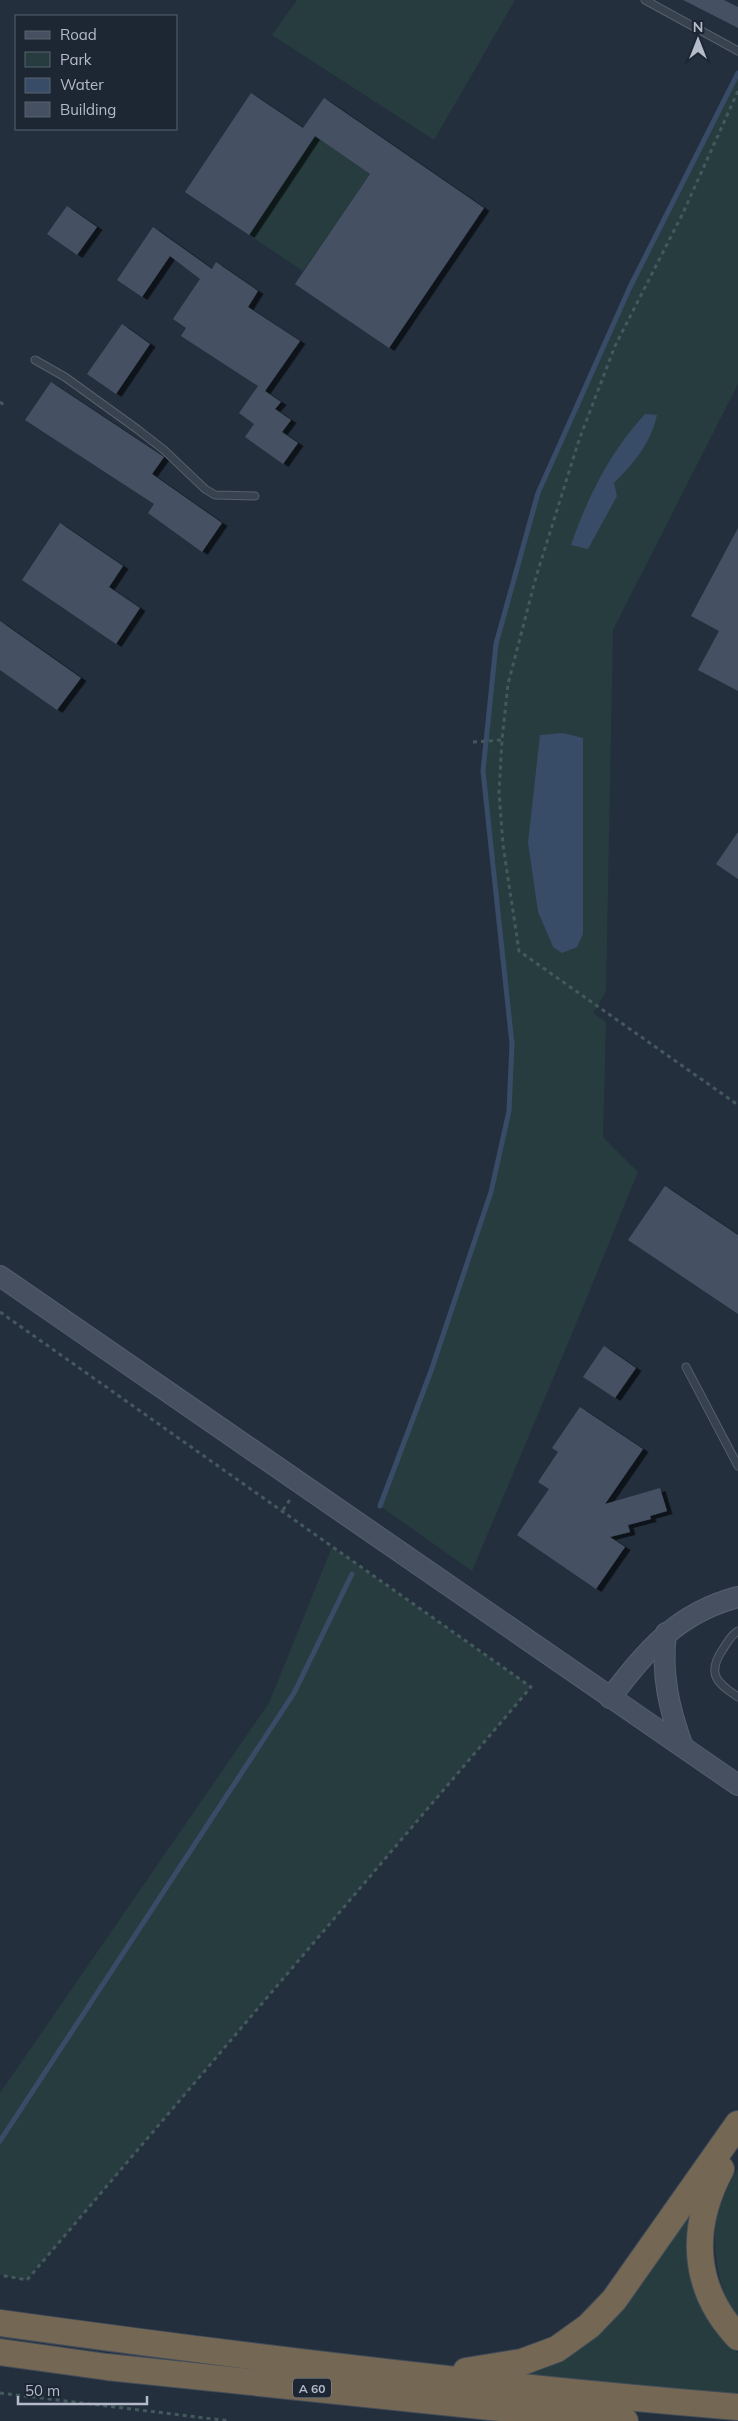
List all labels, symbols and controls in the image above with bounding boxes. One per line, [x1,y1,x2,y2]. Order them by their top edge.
legend [15,15,178,130]
north arrow [673,15,723,65]
text: N [693,18,703,36]
text: Road [60,25,97,44]
text: Park [60,50,92,69]
text: Water [60,75,104,94]
text: Building [60,100,116,119]
scale bar [18,2374,146,2406]
road number: A 60 [293,2378,331,2398]
text: 50 m [25,2381,60,2400]

